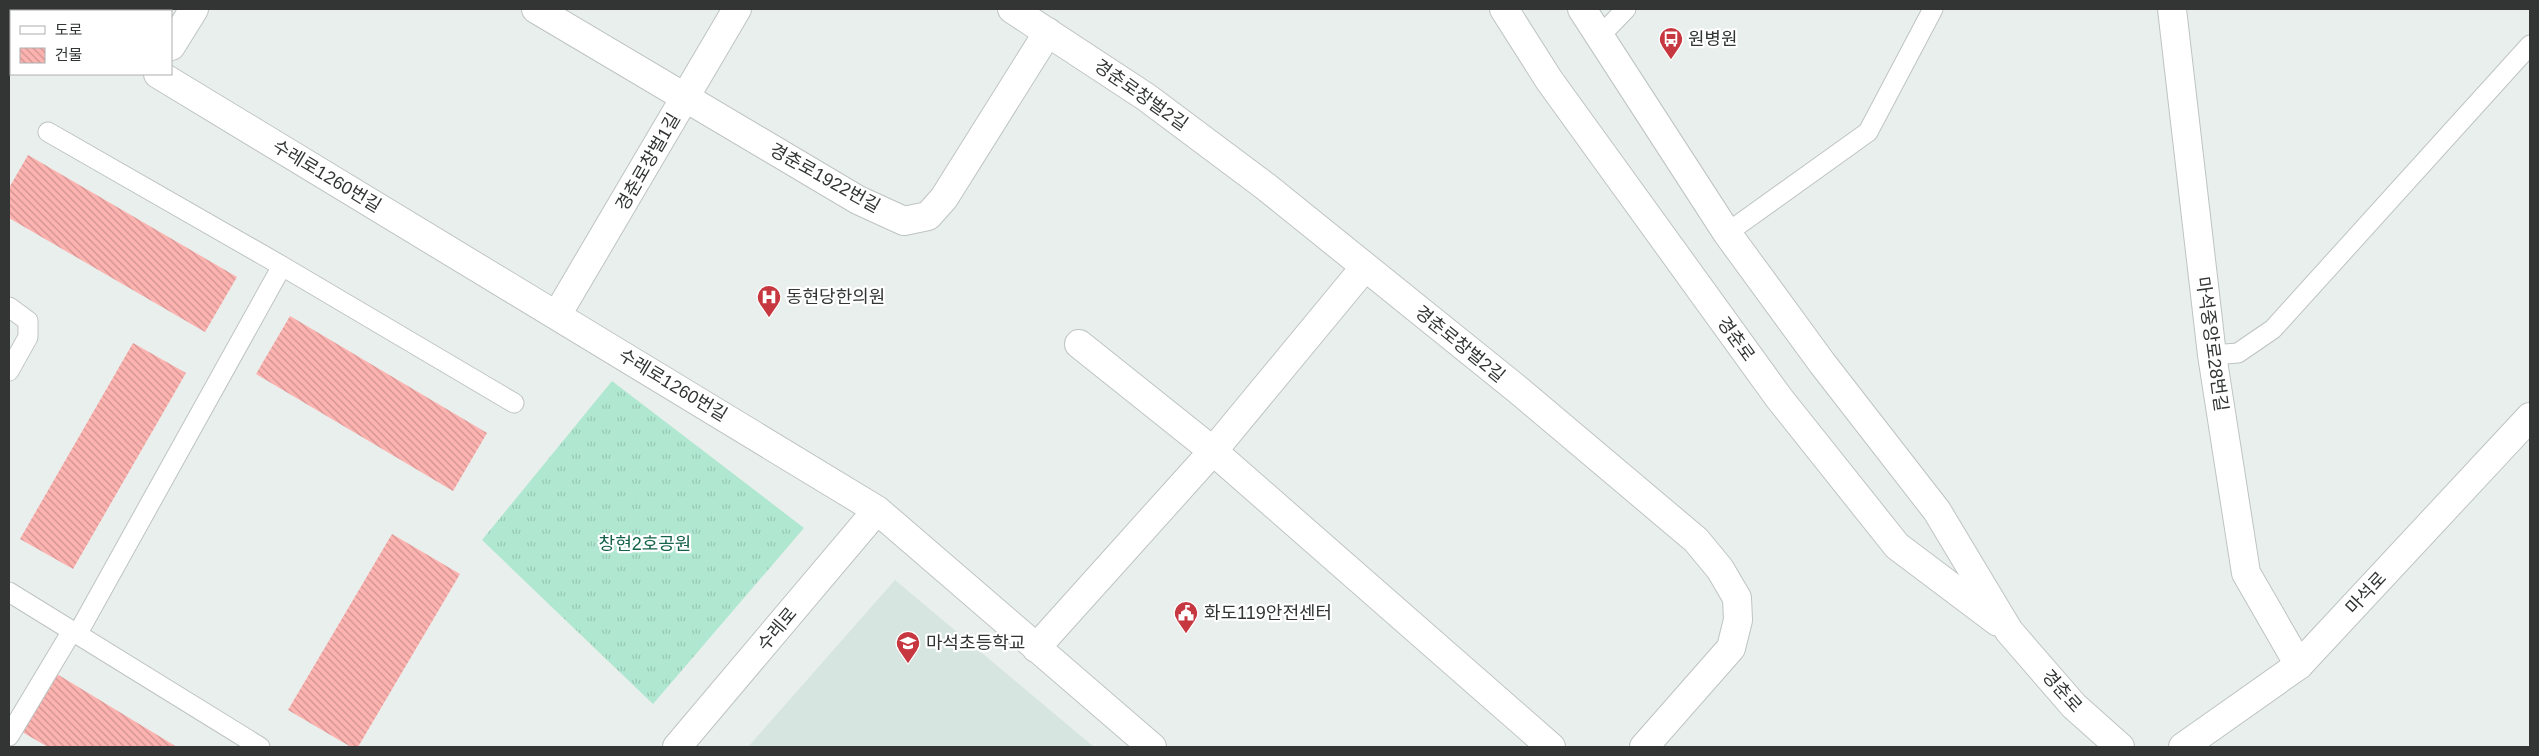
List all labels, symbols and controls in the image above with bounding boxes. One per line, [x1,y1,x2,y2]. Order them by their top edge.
legend [10,10,172,75]
text: 도로 [55,21,83,38]
bus stop icon: 원병원 [1658,26,1684,60]
place label: 원병원 [1688,29,1738,49]
text: 건물 [55,46,83,63]
street label: 경춘로창벌2길 [1090,55,1192,135]
street label: 경춘로창벌1길 [612,110,684,214]
street label: 수레로1260번길 [269,136,385,216]
street label: 경춘로1922번길 [766,139,884,217]
street label: 마석중앙로28번길 [2193,275,2231,413]
hospital icon: 동현당한의원 [756,284,782,318]
place label: 동현당한의원 [786,287,885,307]
street label: 경춘로창벌2길 [1411,302,1509,386]
street label: 경춘로 [1713,313,1759,365]
street label: 수레로1260번길 [615,345,731,425]
park label: 창현2호공원 [599,534,691,554]
street label: 마석로 [2342,568,2390,618]
public building icon: 화도119안전센터 [1173,600,1199,634]
place label: 화도119안전센터 [1204,603,1332,623]
street label: 수레로 [753,604,801,654]
school or university icon: 마석초등학교 [895,630,921,664]
place label: 마석초등학교 [926,633,1025,653]
street label: 경춘로 [2038,666,2086,716]

